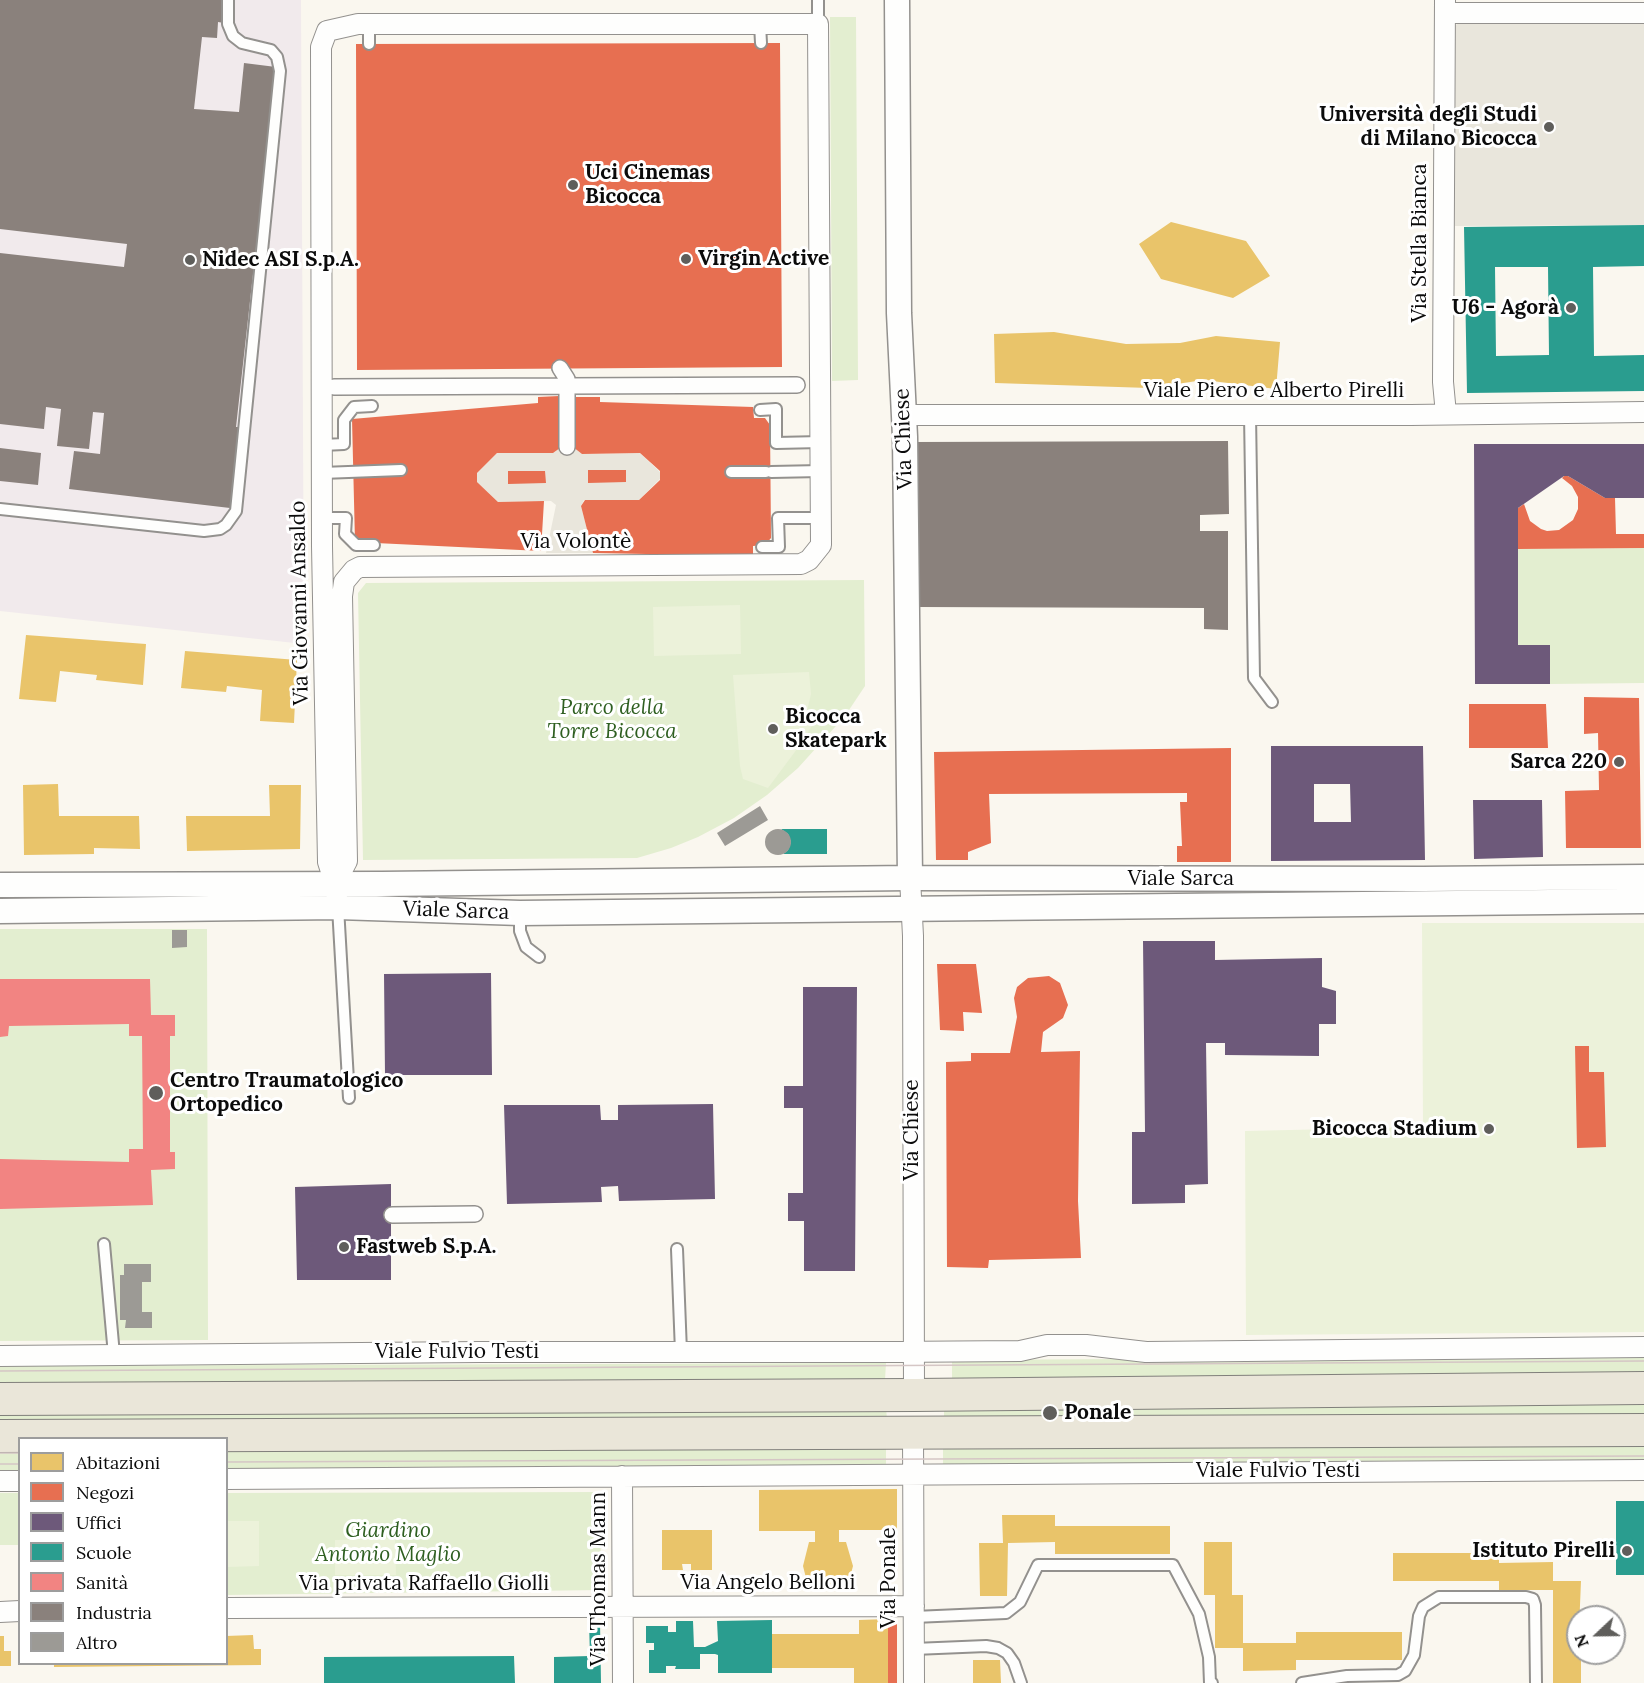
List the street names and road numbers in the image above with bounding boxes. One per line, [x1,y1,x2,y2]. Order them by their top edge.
street label: Via Stella Bianca [1407,163,1433,323]
street label: Viale Piero e Alberto Pirelli [1144,378,1404,404]
street label: Via Chiese [890,388,918,490]
street label: Via Giovanni Ansaldo [286,500,314,706]
street label: Via Volontè [521,529,631,555]
street label: Viale Sarca [1128,866,1234,892]
street label: Viale Sarca [402,897,510,925]
street label: Via Chiese [899,1079,925,1181]
street label: Viale Fulvio Testi [375,1339,539,1365]
street label: Viale Fulvio Testi [1196,1458,1360,1484]
street label: Via Thomas Mann [586,1492,612,1666]
street label: Via Ponale [876,1527,902,1629]
street label: Via Angelo Belloni [681,1570,855,1596]
street label: Via privata Raffaello Giolli [299,1571,549,1597]

